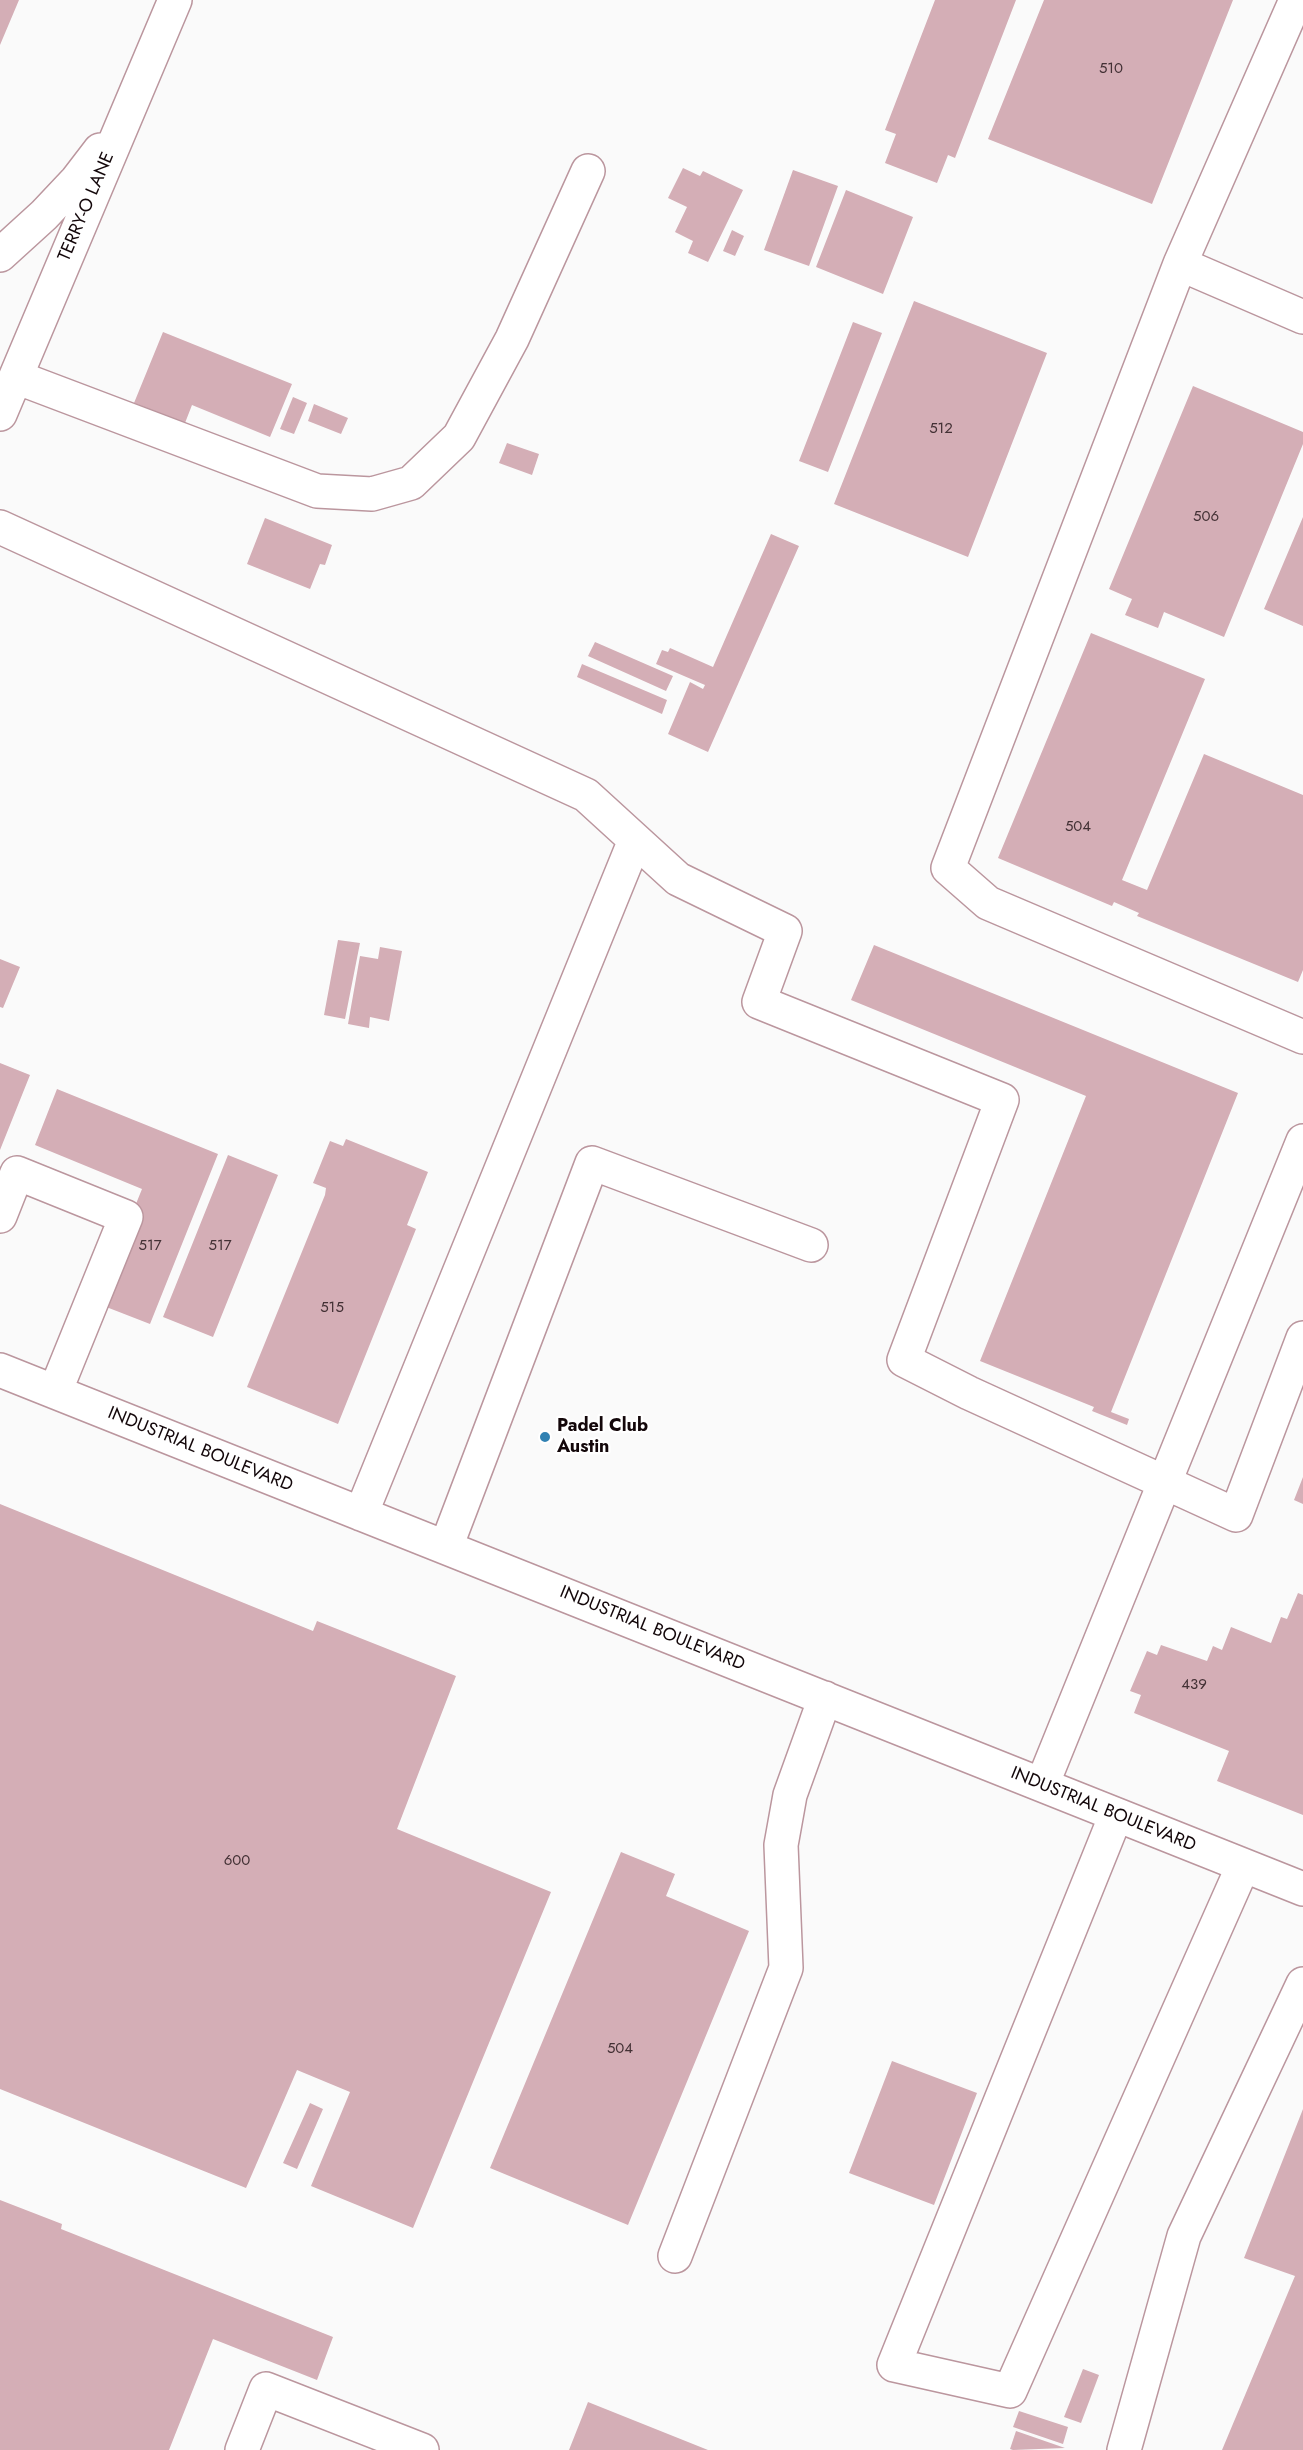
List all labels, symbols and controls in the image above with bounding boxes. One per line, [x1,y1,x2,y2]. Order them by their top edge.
house number: 510 [1099,60,1123,78]
street label: TERRY-O LANE [54,149,120,265]
house number: 512 [929,420,953,438]
house number: 506 [1193,508,1219,526]
house number: 504 [1065,818,1091,836]
house number: 517 [138,1237,162,1255]
house number: 517 [208,1237,232,1255]
house number: 515 [320,1299,344,1317]
street label: INDUSTRIAL BOULEVARD [104,1403,296,1497]
place label: Padel Club Austin [557,1416,648,1458]
marker: Padel Club Austin [538,1430,552,1444]
street label: INDUSTRIAL BOULEVARD [556,1582,748,1676]
house number: 439 [1181,1676,1207,1694]
street label: INDUSTRIAL BOULEVARD [1007,1763,1199,1857]
house number: 600 [224,1852,250,1870]
house number: 504 [607,2040,633,2058]

